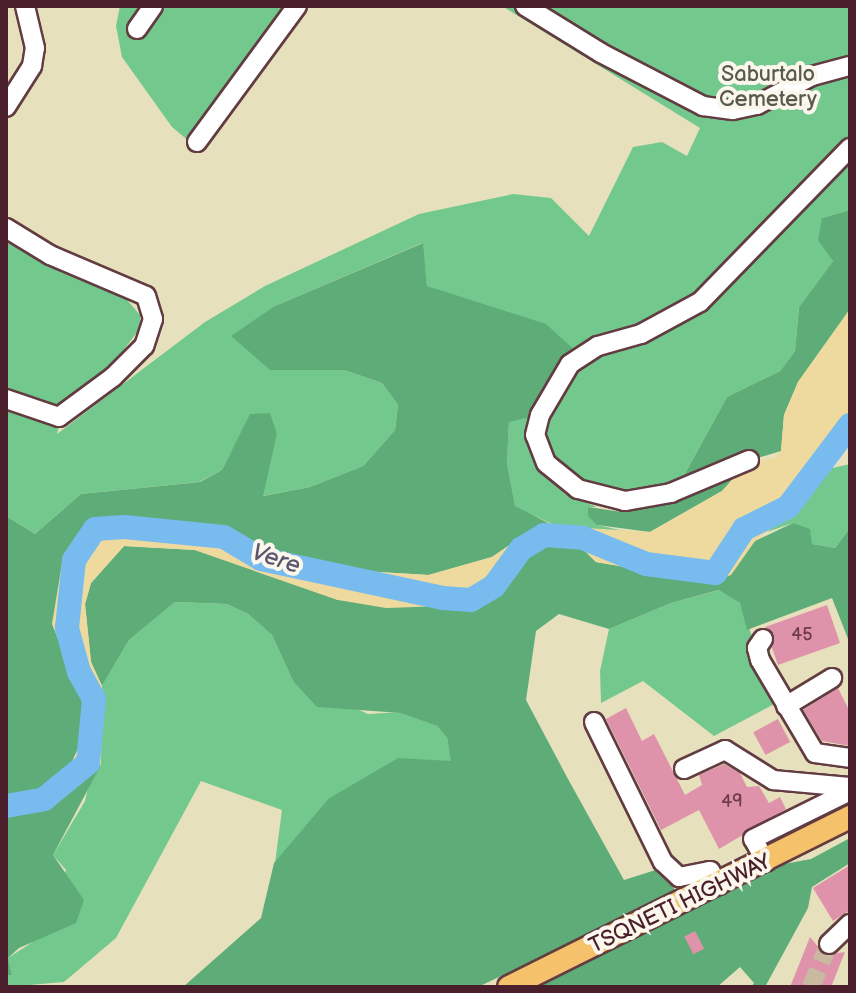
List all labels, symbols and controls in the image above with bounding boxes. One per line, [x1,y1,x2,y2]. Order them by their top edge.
park label: Saburtalo Cemetery [719,61,817,112]
water label: Vere [248,538,304,580]
house number: 45 [791,624,813,646]
house number: 49 [721,791,743,813]
street label: TSQNETI HIGHWAY [585,849,775,959]

